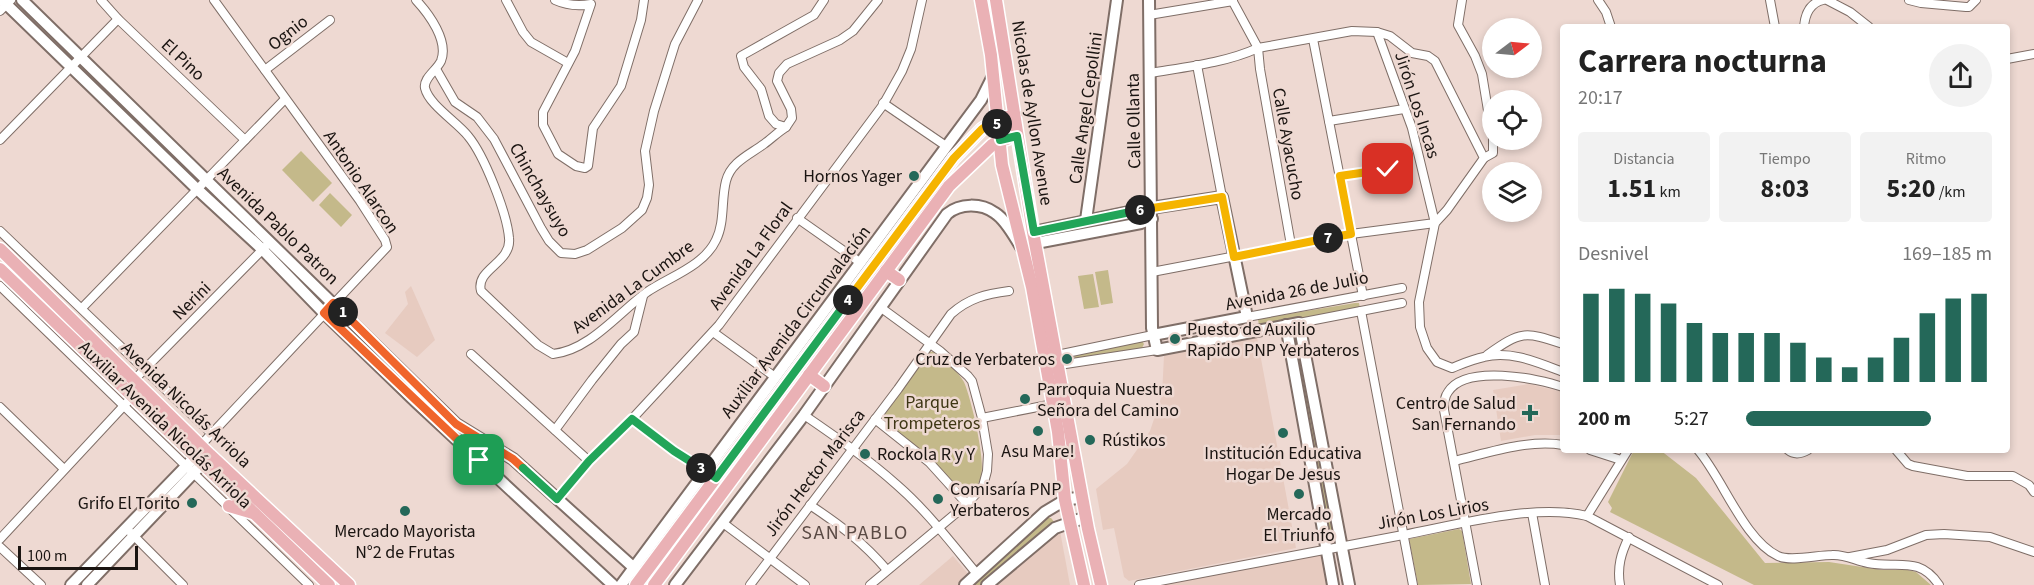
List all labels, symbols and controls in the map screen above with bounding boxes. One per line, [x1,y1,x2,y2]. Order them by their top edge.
street label: Ognio [263,9,313,57]
north arrow [1482,18,1542,78]
map controls [1482,18,1542,222]
street label: Nicolas de Ayllon Avenue [1005,19,1059,207]
street label: Calle Angel Cepollini [1063,30,1109,186]
street label: El Pino [155,33,211,87]
text: Carrera nocturna [1578,38,1827,85]
button: share [1929,44,1992,107]
street label: Jirón Los Incas [1388,48,1446,162]
street label: Calle Ollanta [1121,73,1147,169]
text: 20:17 [1578,84,1623,112]
street label: Calle Ayacucho [1266,86,1310,202]
button: locate [1482,90,1542,150]
pin: 5 [982,109,1012,139]
text: 5 [993,113,1001,135]
street label: Antonio Alarcon [317,125,405,239]
street label: Chinchaysuyo [503,138,577,242]
pin [1362,143,1413,194]
text: Distancia [1613,148,1675,170]
text: Tiempo [1759,148,1811,170]
text: Ritmo [1906,148,1946,170]
icon: check [1371,152,1404,185]
street label: Avenida Pablo Patron [212,161,344,291]
button: layers [1482,162,1542,222]
place label: Hornos Yager [803,164,903,189]
marker: Hornos Yager [907,169,921,183]
text: 1.51 [1607,170,1656,207]
text: 8:03 [1761,170,1809,207]
text: 5:20 [1887,170,1936,207]
text: km [1656,181,1681,203]
text: /km [1936,181,1965,203]
pin: 6 [1125,195,1155,225]
street label: Avenida La Floral [703,197,799,315]
text: 6 [1136,199,1144,221]
street label: Auxiliar Avenida Circunvalación [715,221,877,423]
pin: 7 [1313,223,1343,253]
text: 7 [1324,227,1332,249]
street label: Avenida La Cumbre [567,234,699,340]
text: Desnivel [1578,240,1649,268]
text: 169–185 m [1902,240,1992,268]
street label: Avenida 26 de Julio [1223,265,1371,317]
street label: Nerini [167,276,217,326]
pin: 4 [833,285,863,315]
text: 4 [844,289,852,311]
pin: 1 [328,297,358,327]
text: 1 [339,301,347,323]
place label: Puesto de Auxilio Rapido PNP Yerbateros [1187,317,1359,363]
marker: Puesto de Auxilio Rapido PNP Yerbateros [1168,332,1182,346]
street label: Auxiliar Avenida Nicolás Arriola [73,335,257,515]
street label: Avenida Nicolás Arriola [115,336,257,474]
place label: Cruz de Yerbateros [915,347,1055,372]
marker: Cruz de Yerbateros [1060,352,1074,366]
place label: Parroquia Nuestra Señora del Camino [1037,377,1179,423]
park label: Parque Trompeteros [884,390,980,436]
place label: Centro de Salud San Fernando [1396,391,1516,437]
marker: Parroquia Nuestra Señora del Camino [1018,392,1032,406]
street label: Jirón Hector Marisca [759,404,871,542]
marker: Centro de Salud San Fernando [1521,404,1539,422]
text: 200 m [1578,405,1631,433]
text: 5:27 [1674,405,1709,433]
marker: Asu Mare! [1031,424,1045,438]
marker: Institución Educativa Hogar De Jesus [1276,426,1290,440]
place label: Rústikos [1102,428,1166,453]
marker: Rústikos [1083,433,1097,447]
pin [453,434,504,485]
place label: Asu Mare! [1001,439,1075,464]
place label: Institución Educativa Hogar De Jesus [1204,441,1362,487]
place label: Rockola R y Y [877,442,975,467]
icon: arrive [462,443,495,476]
marker: Rockola R y Y [858,447,872,461]
pin: 3 [686,453,716,483]
text: 3 [697,457,705,479]
place label: Comisaría PNP Yerbateros [949,477,1061,523]
marker: Mercado El Triunfo [1292,487,1306,501]
place label: Grifo El Torito [78,491,180,516]
marker: Comisaría PNP Yerbateros [931,492,945,506]
street label: Jirón Los Lirios [1375,492,1491,536]
marker: Grifo El Torito [185,496,199,510]
place label: Mercado El Triunfo [1263,502,1335,548]
marker: Mercado Mayorista N°2 de Frutas [398,504,412,518]
place label: Mercado Mayorista N°2 de Frutas [334,519,476,565]
district label: SAN PABLO [801,519,909,547]
scale bar [18,543,138,570]
text: 100 m [27,545,67,567]

